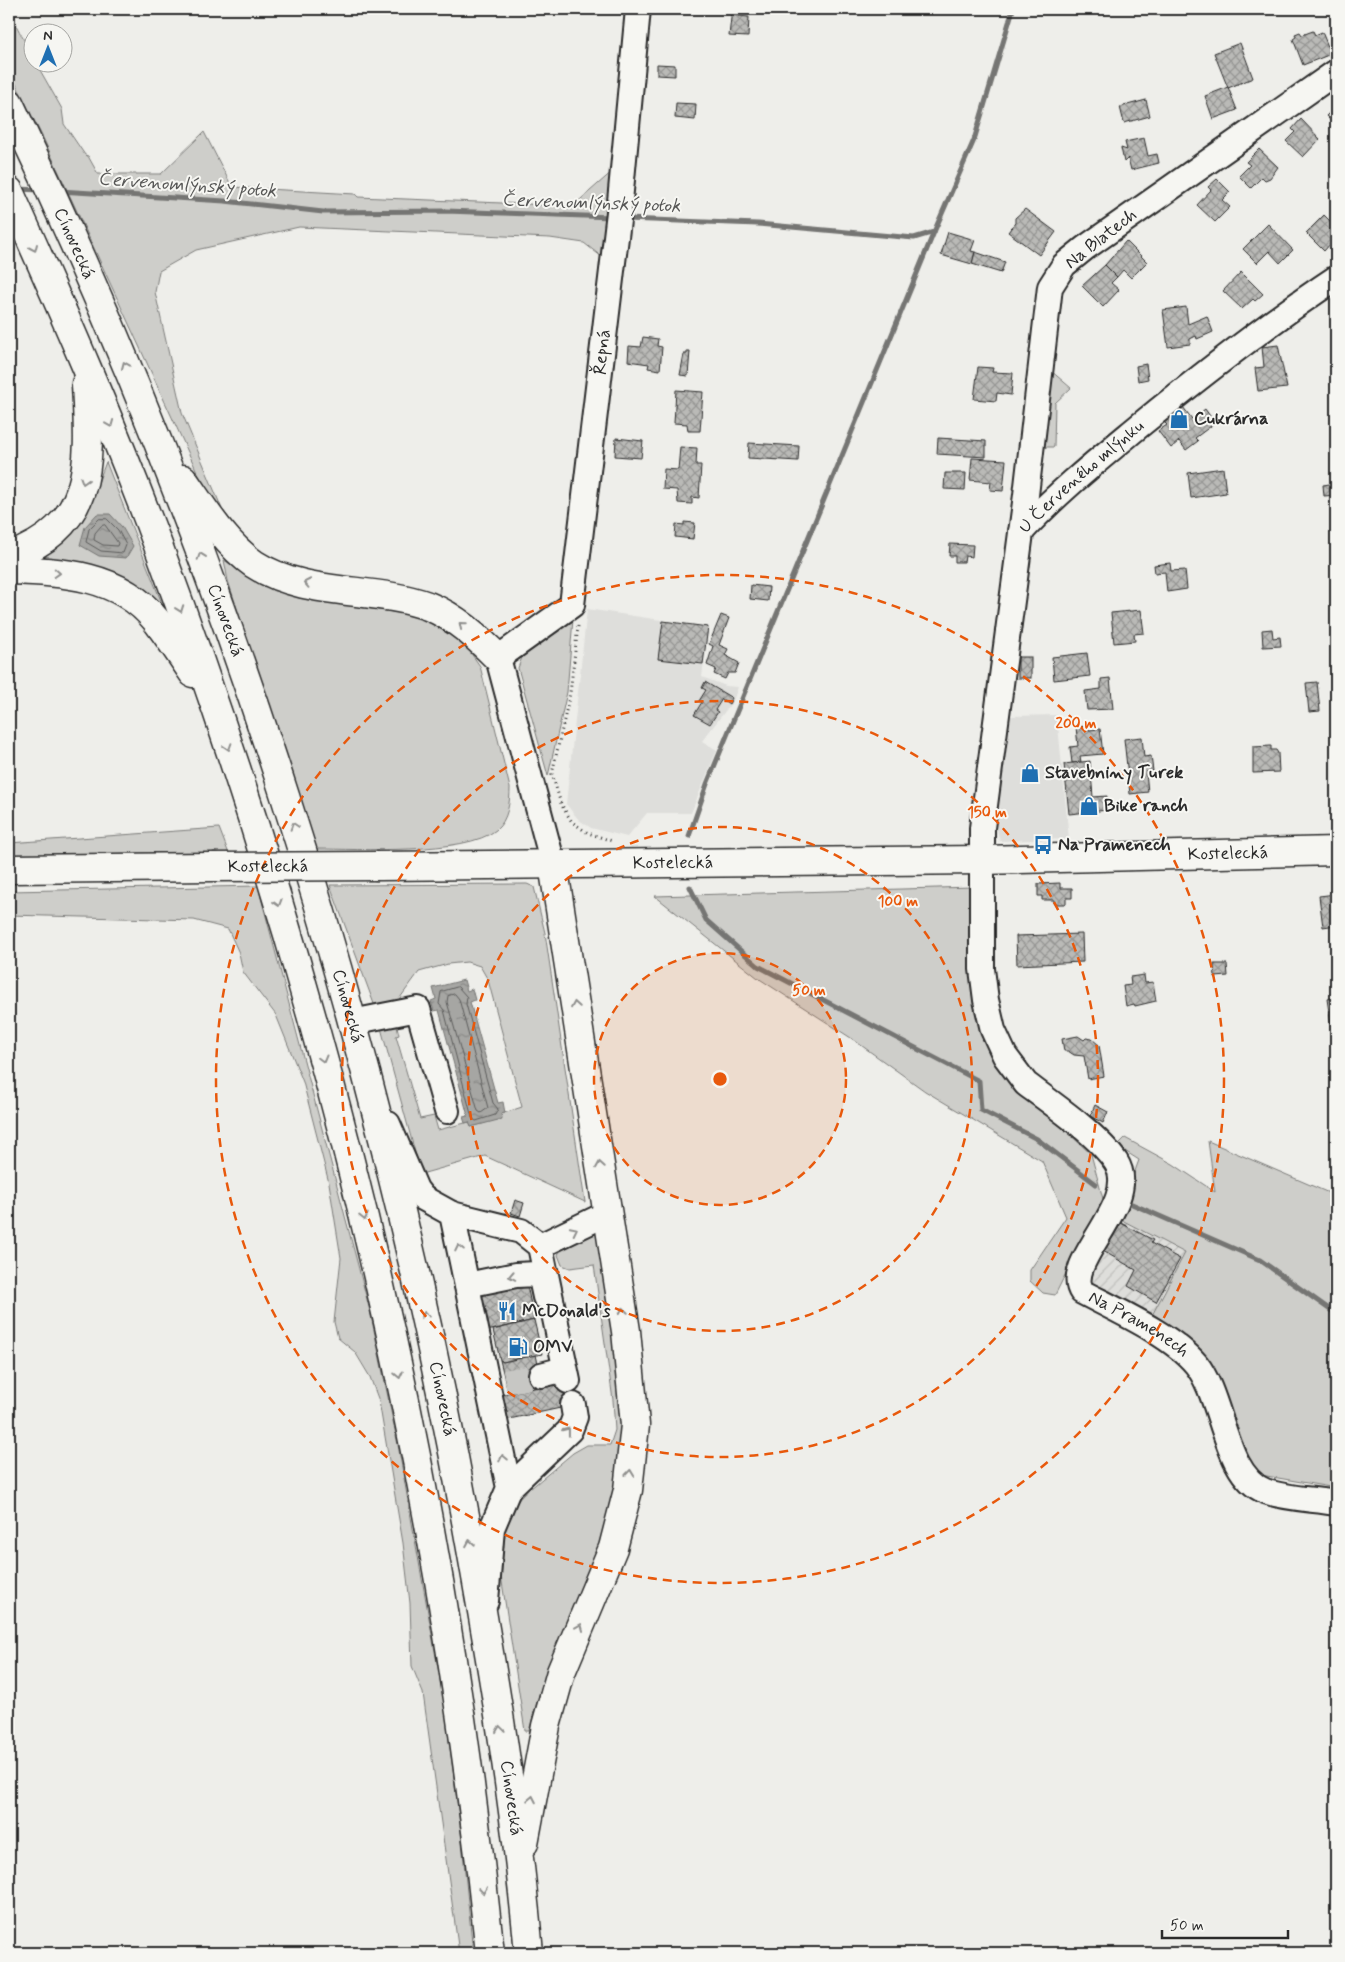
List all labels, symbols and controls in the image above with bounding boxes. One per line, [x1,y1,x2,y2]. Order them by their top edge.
north arrow [22,22,72,72]
text: N [43,27,53,45]
water label: Červenomlýnský potok [97,166,278,204]
water label: Červenomlýnský potok [501,187,682,219]
street label: Na Blatech [1060,203,1142,275]
street label: Cínovecká [48,204,101,283]
one-way arrow [28,243,39,252]
street label: Řepná [588,328,617,376]
one-way arrow [120,361,131,370]
place label: Cukrárna [1194,407,1269,431]
shop icon: Cukrárna [1168,408,1190,430]
street label: U Červeného mlýnku [1014,415,1149,539]
one-way arrow [104,420,114,428]
one-way arrow [79,476,89,485]
one-way arrow [197,553,207,561]
one-way arrow [54,567,62,578]
one-way arrow [302,578,311,589]
street label: Cínovecká [201,581,249,660]
one-way arrow [174,604,184,613]
one-way arrow [458,622,467,631]
text: 200 m [1056,714,1097,734]
one-way arrow [222,742,232,751]
place label: Stavebniny Turek [1045,761,1183,785]
shop icon: Stavebniny Turek [1019,762,1041,784]
place label: Bike ranch [1104,794,1188,818]
shop icon: Bike ranch [1078,795,1100,817]
text: 150 m [967,803,1007,823]
one-way arrow [289,822,299,831]
place label: Na Pramenech [1058,833,1171,857]
bus stop icon: Na Pramenech [1032,834,1054,856]
street label: Kostelecká [1187,841,1268,867]
street label: Kostelecká [633,851,713,875]
street label: Kostelecká [228,854,308,879]
text: 100 m [878,892,918,912]
one-way arrow [273,899,283,907]
street label: Cínovecká [326,966,370,1046]
text: 50 m [792,981,826,1001]
one-way arrow [570,1000,581,1008]
one-way arrow [318,1055,328,1063]
centre of rings [711,1070,729,1088]
one-way arrow [596,1161,606,1170]
one-way arrow [358,1212,369,1221]
one-way arrow [569,1226,578,1236]
one-way arrow [454,1243,465,1252]
one-way arrow [508,1270,516,1280]
street label: Na Pramenech [1084,1285,1194,1363]
place label: McDonald's [522,1299,610,1323]
restaurant icon: McDonald's [496,1300,518,1322]
one-way arrow [618,1307,629,1315]
one-way arrow [420,1310,430,1319]
place label: OMV [533,1335,573,1359]
fuel station icon: OMV [507,1336,529,1358]
street label: Cínovecká [423,1359,462,1438]
one-way arrow [393,1371,404,1380]
one-way arrow [561,1427,570,1437]
one-way arrow [498,1454,509,1463]
one-way arrow [624,1469,635,1477]
one-way arrow [465,1538,475,1547]
one-way arrow [573,1623,584,1632]
one-way arrow [495,1725,506,1733]
street label: Cínovecká [494,1759,528,1837]
one-way arrow [526,1795,537,1803]
one-way arrow [477,1886,488,1894]
scale bar [1162,1907,1289,1939]
text: 50 m [1170,1916,1204,1936]

